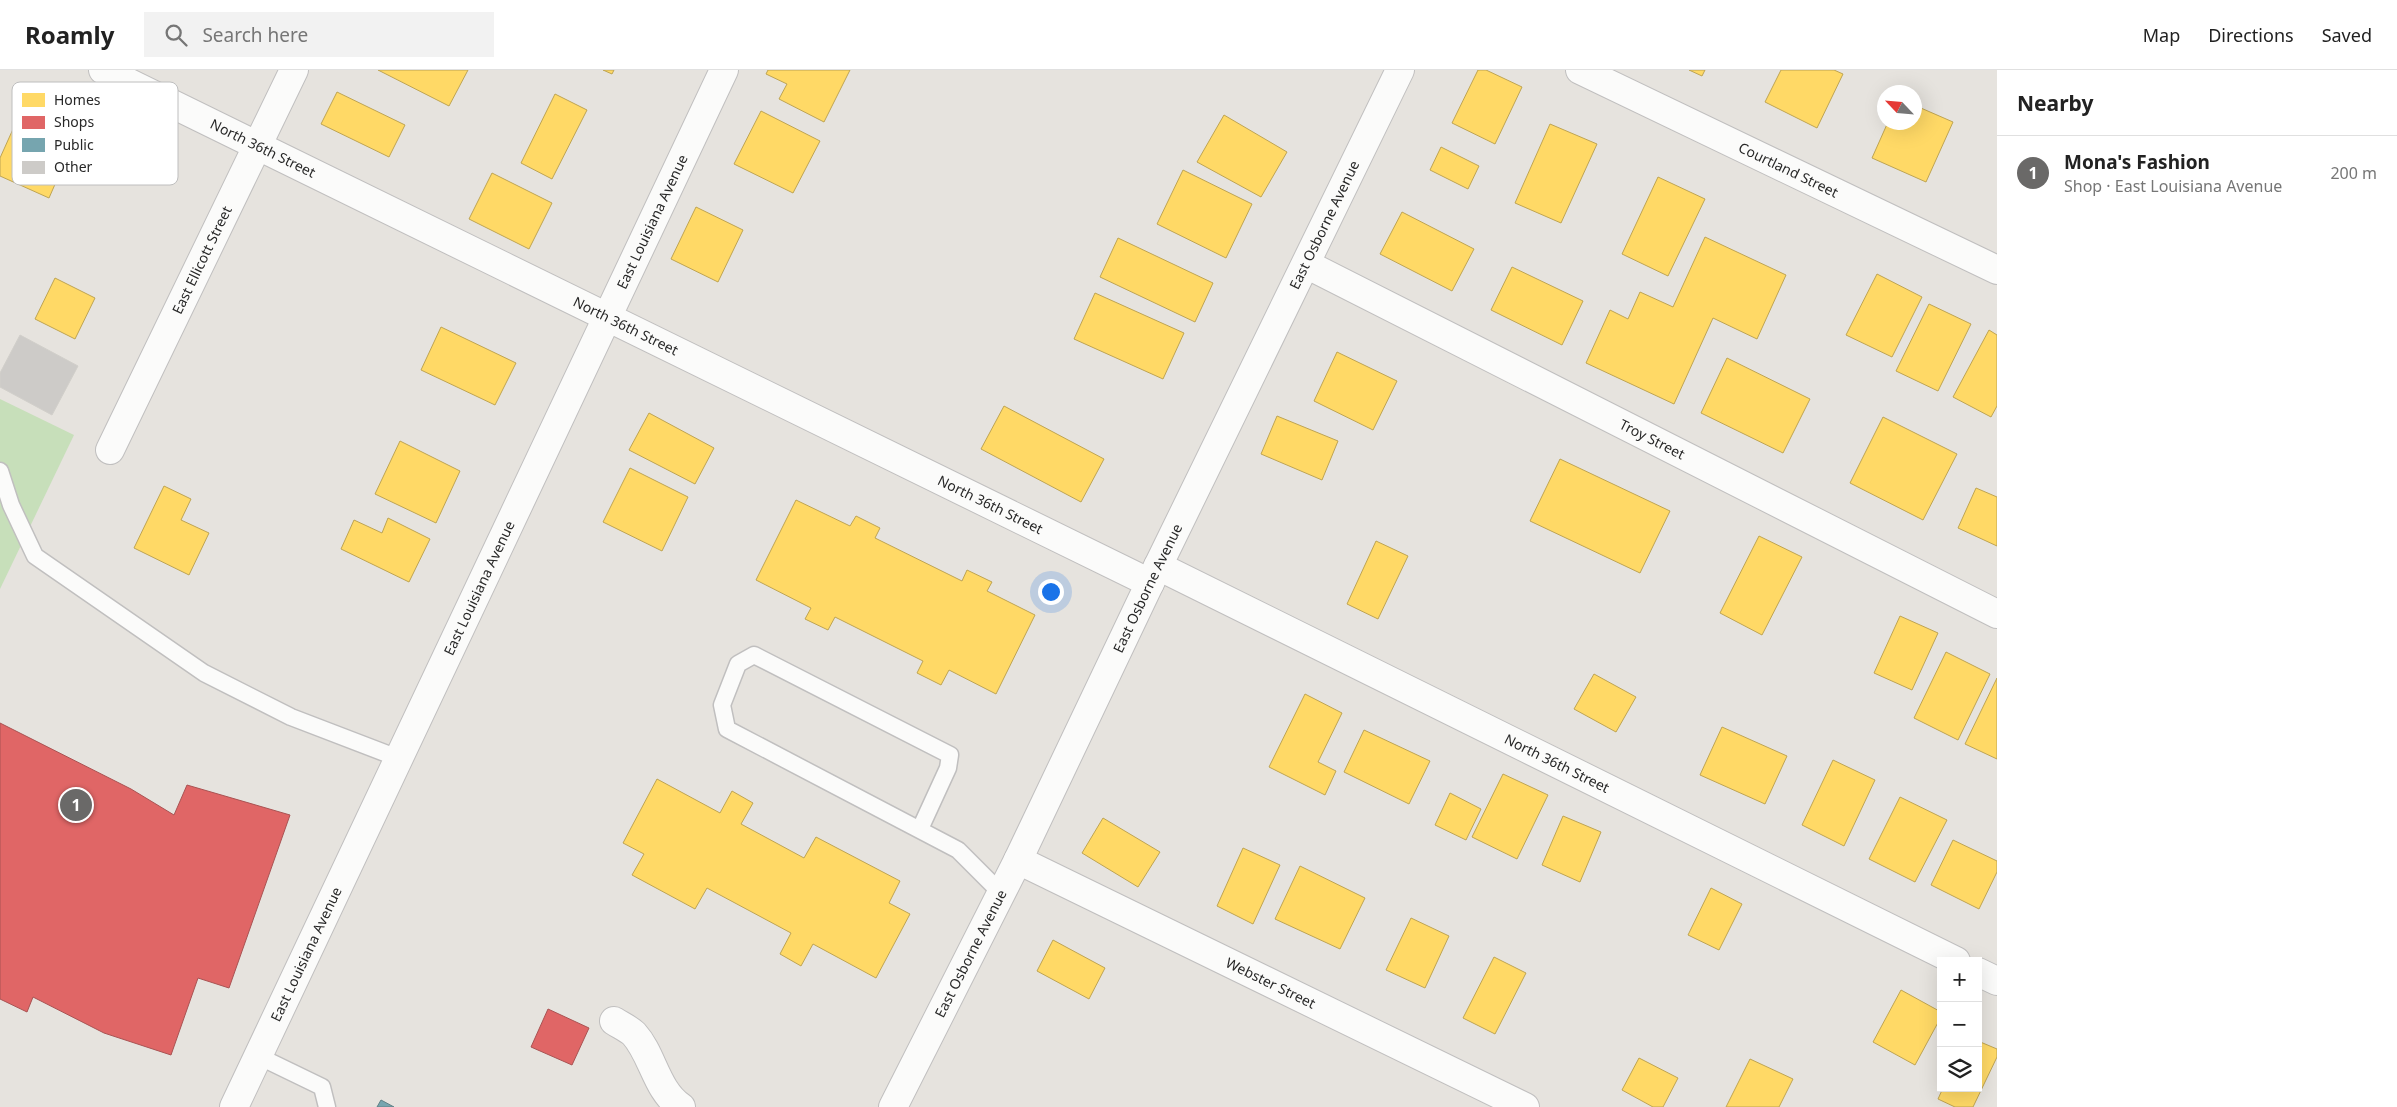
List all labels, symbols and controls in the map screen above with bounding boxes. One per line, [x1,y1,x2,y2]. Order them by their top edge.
search box [144,12,494,57]
text: Roamly [25,18,114,51]
icon: search [162,21,190,49]
text: Search here [202,22,308,48]
text: Map [2143,23,2180,47]
text: Directions [2208,23,2294,47]
text: Saved [2322,23,2372,47]
legend [12,82,178,185]
north arrow [1877,85,1922,130]
text: Nearby [2017,89,2093,117]
text: Homes [54,90,101,109]
text: Shops [54,112,94,131]
street label: North 36th Street [207,114,319,182]
text: Public [54,135,94,154]
street label: Courtland Street [1736,137,1841,201]
text: Mona's Fashion [2064,149,2210,175]
street label: East Louisiana Avenue [612,151,692,292]
text: Other [54,157,93,176]
street label: East Osborne Avenue [1285,157,1363,292]
text: 1 [2028,162,2038,184]
text: 200 m [2330,162,2377,184]
text: Shop · East Louisiana Avenue [2064,175,2282,197]
street label: East Ellicott Street [167,203,236,317]
street label: North 36th Street [570,292,682,359]
street label: Troy Street [1617,414,1688,463]
street label: North 36th Street [935,470,1046,538]
street label: East Louisiana Avenue [439,517,519,658]
street label: East Osborne Avenue [1108,520,1186,656]
your location [1038,579,1064,605]
street label: North 36th Street [1501,729,1613,797]
pin: 1 [60,786,92,824]
street label: East Louisiana Avenue [266,884,346,1024]
street label: East Osborne Avenue [930,886,1011,1021]
street label: Webster Street [1223,953,1319,1013]
map controls [1937,957,1982,1092]
button: + [1937,957,1982,1002]
button: − [1937,1002,1982,1047]
button: layers [1937,1047,1982,1092]

